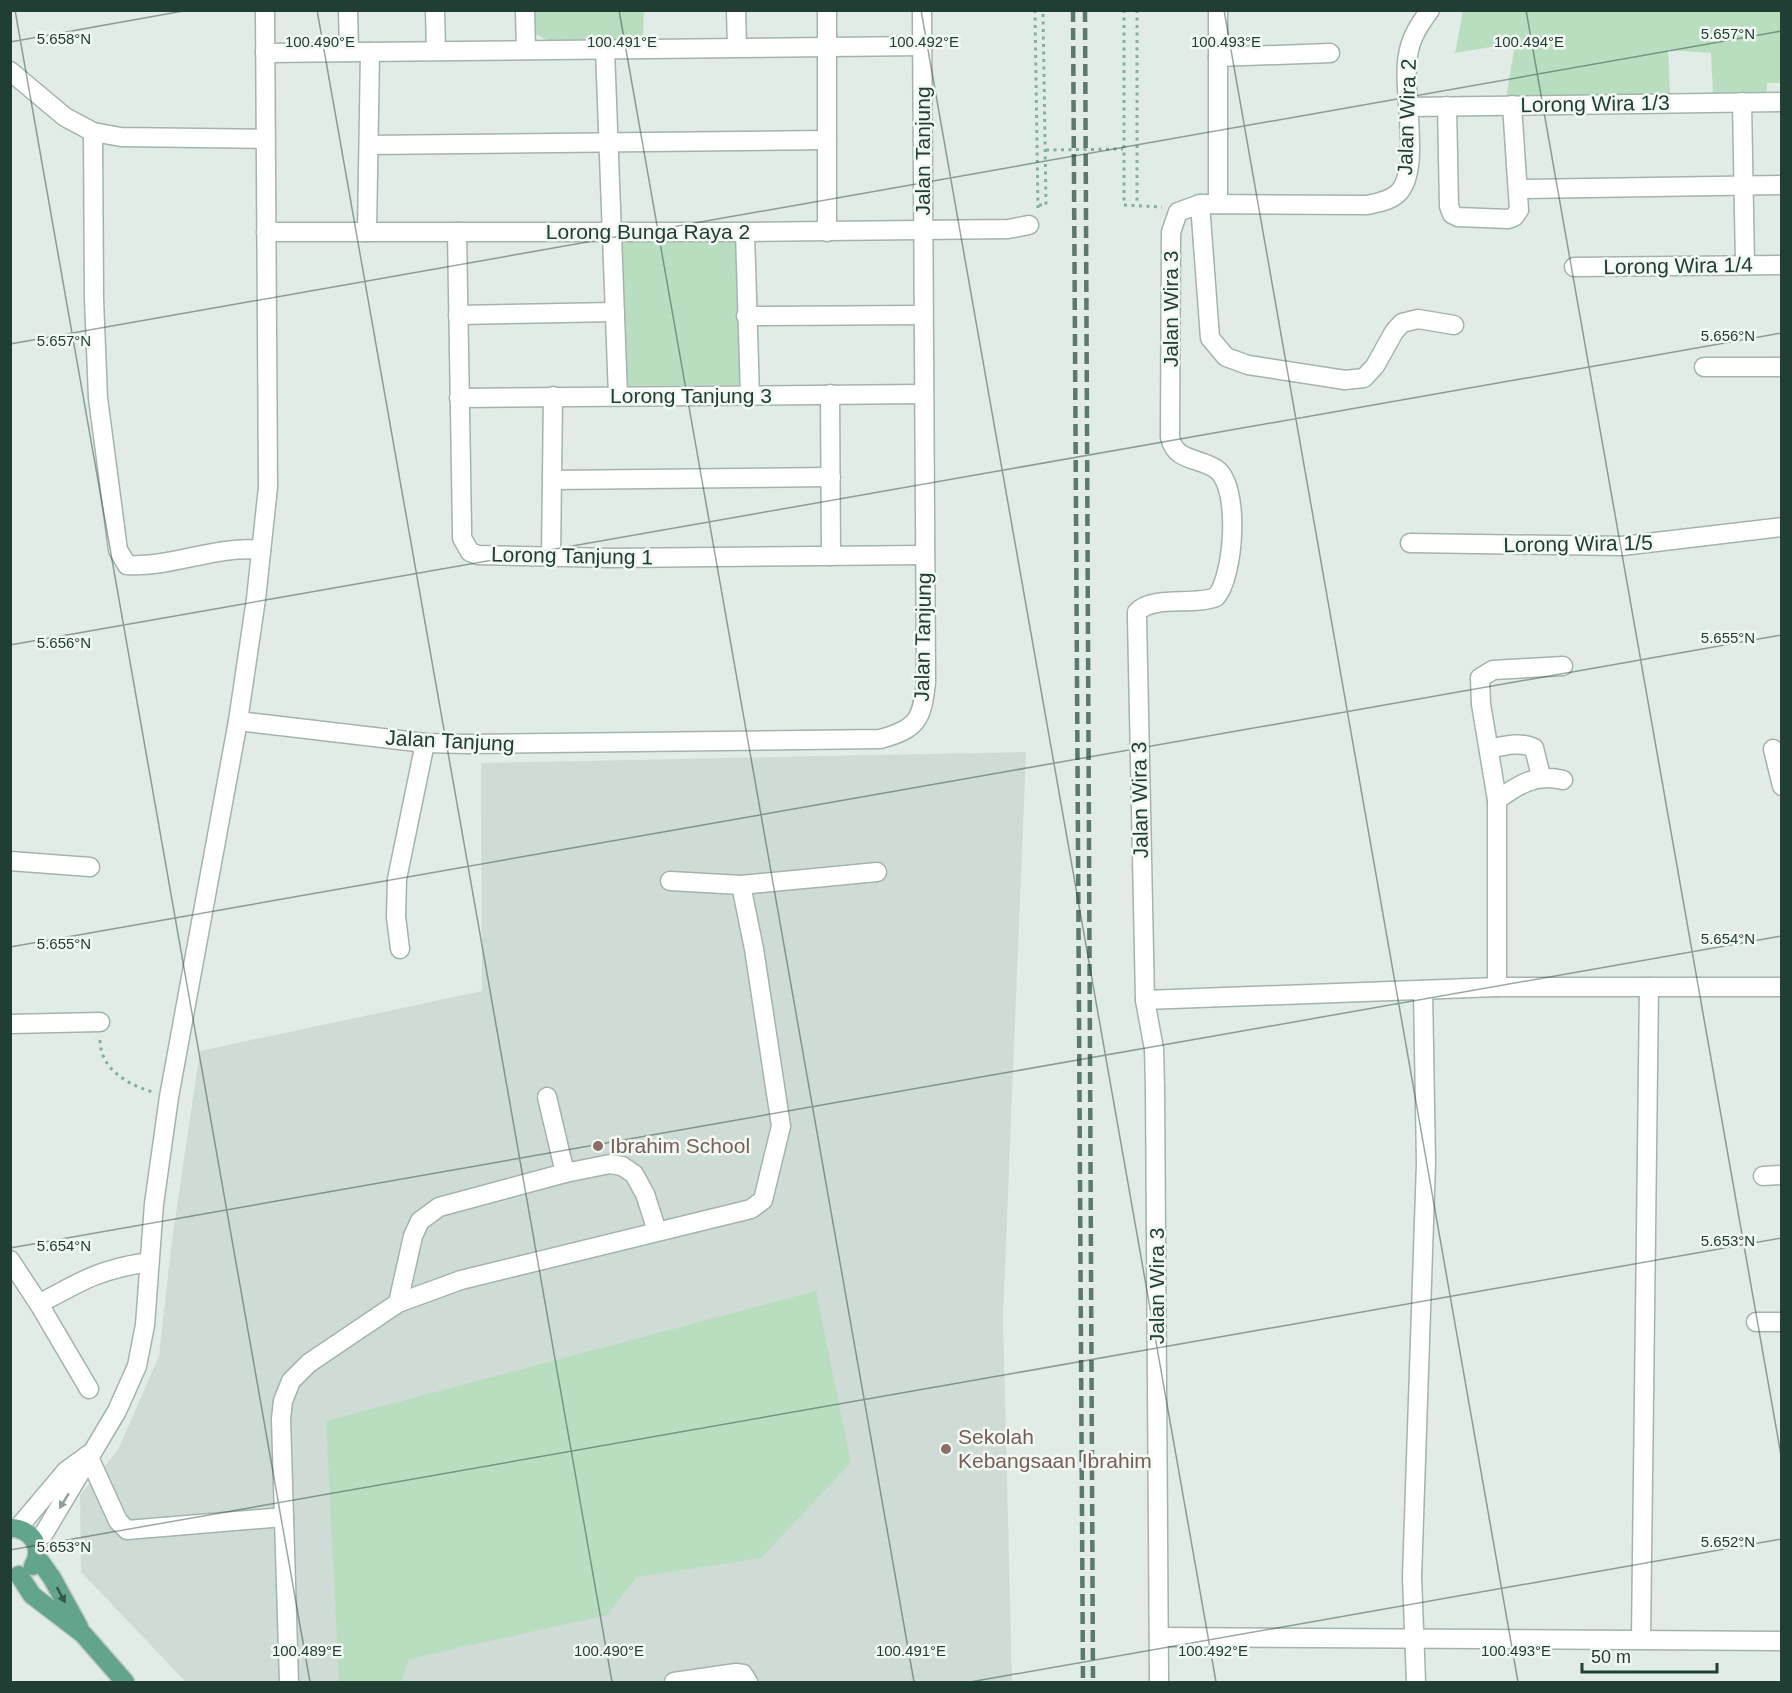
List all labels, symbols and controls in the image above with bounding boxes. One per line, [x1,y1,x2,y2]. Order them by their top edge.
text: 5.657°N [1701,25,1755,42]
text: 5.658°N [37,30,91,47]
text: 100.490°E [285,33,355,50]
text: 100.491°E [587,33,657,50]
text: 100.492°E [889,33,959,50]
text: 100.493°E [1191,33,1261,50]
text: 100.494°E [1494,33,1564,50]
street label: Jalan Wira 2 [1393,58,1420,176]
street label: Jalan Tanjung [911,86,934,216]
street label: Lorong Wira 1/3 [1520,91,1670,116]
street label: Lorong Bunga Raya 2 [546,220,750,243]
street label: Jalan Wira 3 [1159,251,1182,367]
street label: Lorong Wira 1/4 [1603,253,1753,278]
text: 5.656°N [1701,327,1755,344]
text: 5.657°N [37,332,91,349]
street label: Lorong Tanjung 3 [610,384,772,407]
street label: Lorong Wira 1/5 [1503,531,1653,556]
street label: Lorong Tanjung 1 [491,543,653,568]
street label: Jalan Tanjung [910,572,935,702]
text: 5.655°N [1701,629,1755,646]
text: 5.656°N [37,634,91,651]
street label: Jalan Tanjung [385,726,515,755]
street label: Jalan Wira 3 [1127,741,1152,859]
text: 5.654°N [1701,930,1755,947]
text: 5.655°N [37,935,91,952]
place label: Ibrahim School [610,1134,750,1157]
marker: Ibrahim School [591,1139,605,1153]
street label: Jalan Wira 3 [1145,1228,1168,1344]
text: 5.653°N [1701,1232,1755,1249]
text: 5.654°N [37,1237,91,1254]
place label: Sekolah Kebangsaan Ibrahim [958,1425,1152,1472]
marker: Sekolah Kebangsaan Ibrahim [939,1442,953,1456]
one-way arrow [59,1493,70,1509]
text: 5.652°N [1701,1533,1755,1550]
text: 5.653°N [37,1538,91,1555]
one-way arrow [56,1587,66,1604]
scale bar [1582,1636,1717,1674]
text: 100.489°E [272,1642,342,1659]
text: 100.490°E [574,1642,644,1659]
text: 100.491°E [876,1642,946,1659]
text: 100.492°E [1178,1642,1248,1659]
text: 100.493°E [1481,1642,1551,1659]
text: 50 m [1591,1647,1631,1667]

